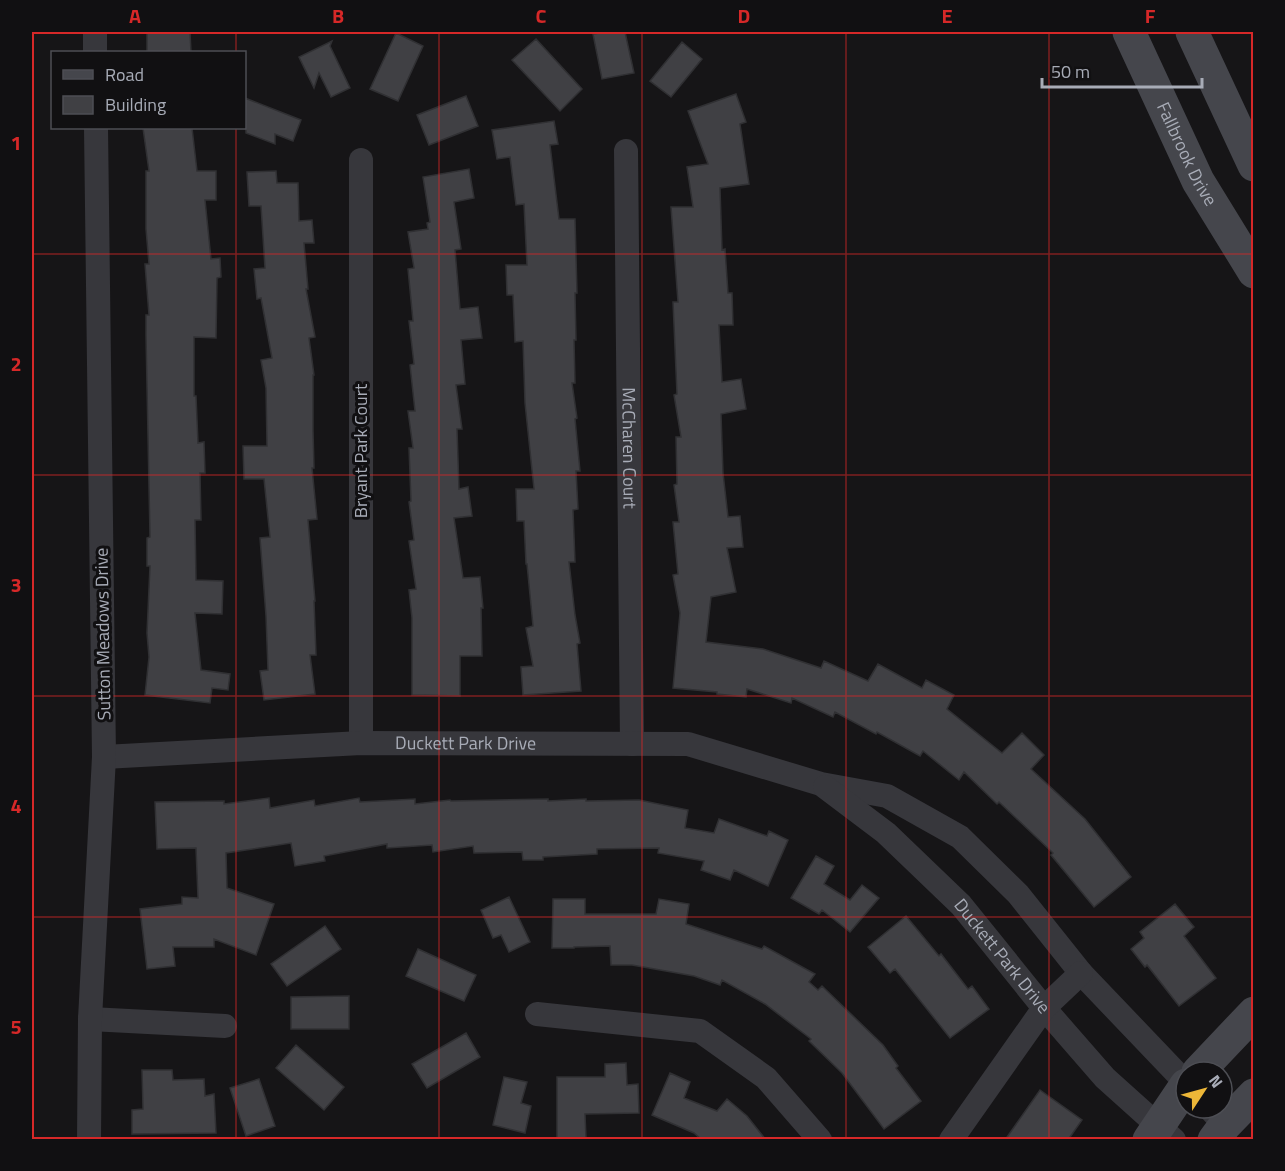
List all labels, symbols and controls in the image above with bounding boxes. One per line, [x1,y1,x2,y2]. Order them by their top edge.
text: A [129,0,141,31]
text: B [332,0,344,31]
text: C [536,0,547,31]
text: D [738,0,750,31]
text: E [941,0,953,31]
text: F [1145,0,1156,31]
legend [51,51,246,129]
scale bar [1042,51,1202,89]
text: 50 m [1051,58,1090,85]
text: Road [105,61,144,88]
text: Building [105,91,166,118]
street label: Fallbrook Drive [1150,97,1224,211]
text: 1 [10,127,22,158]
text: 2 [10,348,22,379]
street label: Bryant Park Court [347,383,374,518]
street label: McCharen Court [615,387,644,510]
street label: Sutton Meadows Drive [87,548,118,720]
text: 3 [10,569,22,600]
street label: Duckett Park Drive [395,729,536,757]
text: 4 [10,790,22,821]
street label: Duckett Park Drive [948,892,1057,1019]
text: 5 [10,1011,22,1042]
north arrow [1174,1060,1234,1120]
text: N [1203,1070,1229,1093]

